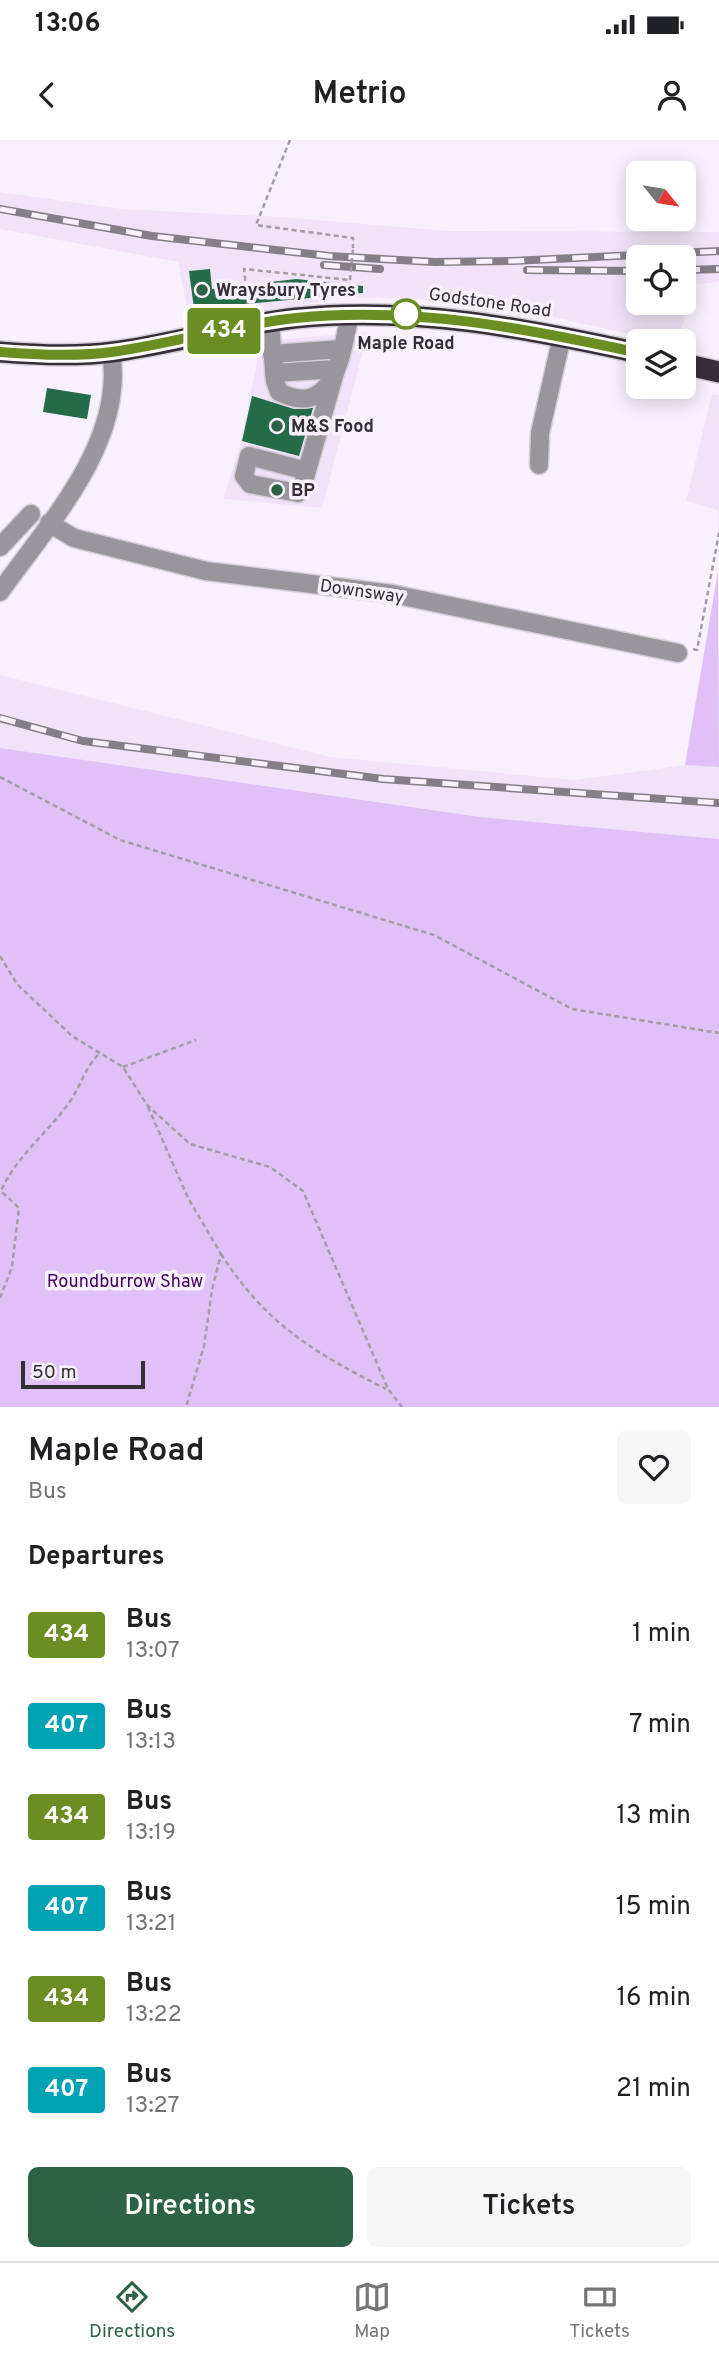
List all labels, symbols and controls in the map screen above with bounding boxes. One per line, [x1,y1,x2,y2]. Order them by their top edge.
text: 13:06 [35,8,100,41]
text: Metrio [312,75,407,115]
icon: back [28,76,66,114]
icon: person [653,76,691,114]
north arrow [626,161,696,231]
map controls [626,161,696,399]
button: locate [626,245,696,315]
place label: Wraysbury Tyres [216,280,356,303]
marker: Wraysbury Tyres [194,282,210,298]
street label: Godstone Road [427,283,553,323]
marker: Maple Road [391,299,421,329]
line badge: 434 [184,308,264,354]
text: 434 [201,316,247,346]
button: layers [626,329,696,399]
place label: Maple Road [357,333,455,356]
place label: M&S Food [291,416,374,439]
marker: M&S Food [269,418,285,434]
place label: BP [291,480,315,503]
marker: BP [269,482,285,498]
street label: Downsway [318,575,405,610]
park label: Roundburrow Shaw [47,1271,203,1294]
scale bar [21,1358,145,1390]
text: 50 m [32,1361,77,1385]
button: heart [617,1430,691,1504]
text: Maple Road [28,1431,205,1473]
text: Bus [28,1478,67,1507]
text: Departures [28,1541,165,1574]
text: Bus [126,1604,172,1637]
text: 1 min [632,1618,691,1651]
text: 434 [44,1620,89,1650]
text: 13:07 [126,1637,180,1666]
text: Bus [126,1695,172,1728]
text: 7 min [629,1709,691,1742]
text: 407 [45,1711,88,1741]
text: 13:13 [126,1728,176,1757]
text: Bus [126,1786,172,1819]
text: 13 min [616,1800,691,1833]
text: 434 [44,1802,89,1832]
text: 13:19 [126,1819,176,1848]
text: Bus [126,1877,172,1910]
text: 15 min [616,1891,691,1924]
text: 407 [45,1893,88,1923]
text: 13:21 [126,1910,176,1939]
text: Bus [126,1968,172,2001]
text: 16 min [616,1982,691,2015]
text: 434 [44,1984,89,2014]
text: 13:22 [126,2001,182,2030]
text: Bus [126,2059,172,2092]
text: 21 min [616,2073,691,2106]
text: 407 [45,2075,88,2105]
text: 13:27 [126,2092,179,2121]
button: Directions [28,2167,353,2247]
button: Tickets [367,2167,691,2247]
tab: Directions [89,2278,175,2344]
tab: Map [353,2278,391,2344]
tab: Tickets [569,2278,630,2344]

